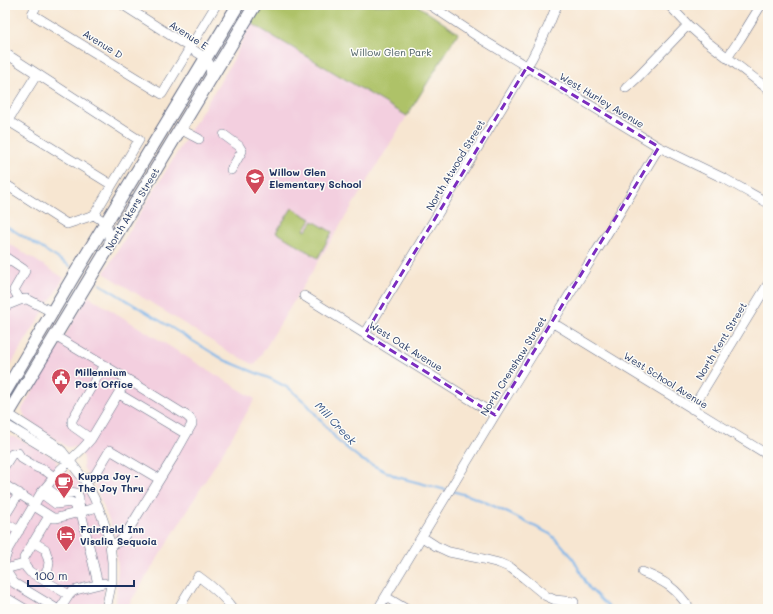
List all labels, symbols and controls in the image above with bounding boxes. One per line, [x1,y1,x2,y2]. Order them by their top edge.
street label: Avenue E [167,17,211,53]
street label: Avenue D [80,26,126,62]
park label: Willow Glen Park [350,45,432,59]
street label: West Hurley Avenue [557,69,647,131]
street label: North Atwood Street [422,117,488,213]
street label: North Akers Street [102,165,162,253]
place label: Willow Glen Elementary School [269,165,362,191]
school or university icon: Willow Glen Elementary School [244,167,266,195]
street label: North Kent Street [692,299,750,383]
street label: North Crenshaw Street [477,314,549,418]
street label: West Oak Avenue [366,318,446,374]
street label: West School Avenue [621,348,711,412]
place label: Millennium Post Office [75,365,133,391]
public building icon: Millennium Post Office [50,367,72,395]
water label: Mill Creek [312,398,360,448]
place label: Kuppa Joy - The Joy Thru [78,469,144,495]
cafe icon: Kuppa Joy - The Joy Thru [53,471,75,499]
place label: Fairfield Inn Visalia Sequoia [80,522,157,548]
hotel icon: Fairfield Inn Visalia Sequoia [55,524,77,552]
scale bar [28,562,134,588]
text: 100 m [34,567,68,583]

